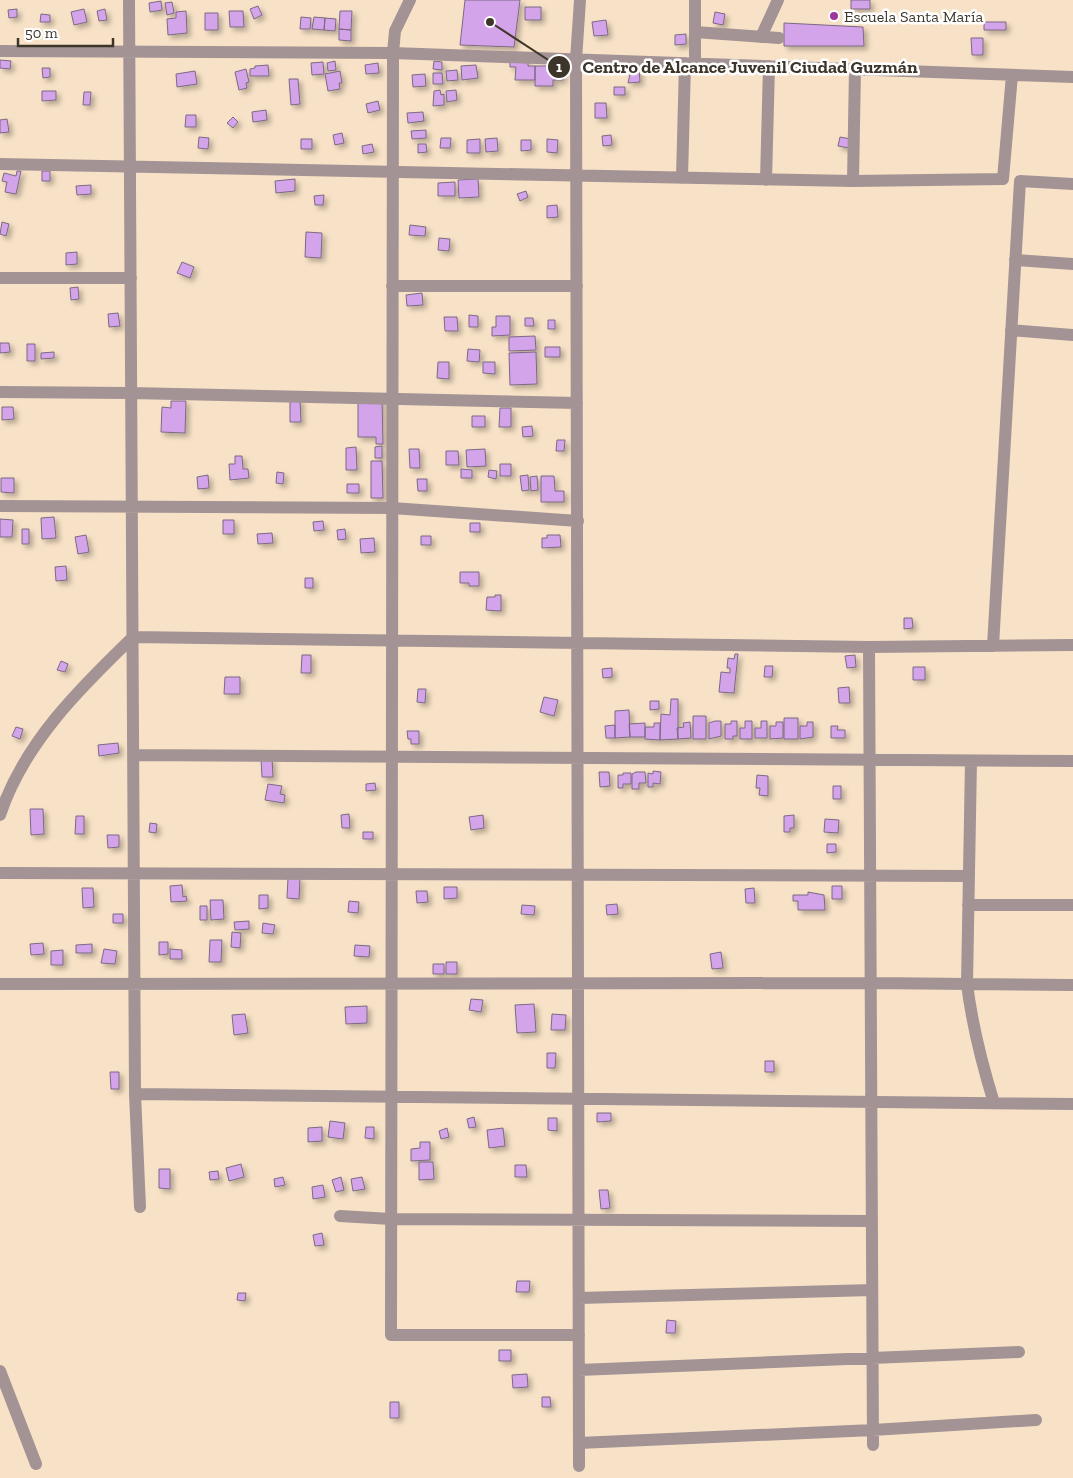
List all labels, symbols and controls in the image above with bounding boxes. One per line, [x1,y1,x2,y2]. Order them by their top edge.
place label: Escuela Santa María [844,7,984,26]
marker: Escuela Santa María [828,10,840,22]
scale bar [18,15,112,47]
text: 50 m [25,24,58,42]
callout: Centro de Alcance Juvenil Ciudad Guzmán [547,50,928,83]
text: Centro de Alcance Juvenil Ciudad Guzmán [582,56,918,78]
text: 1 [556,58,562,76]

